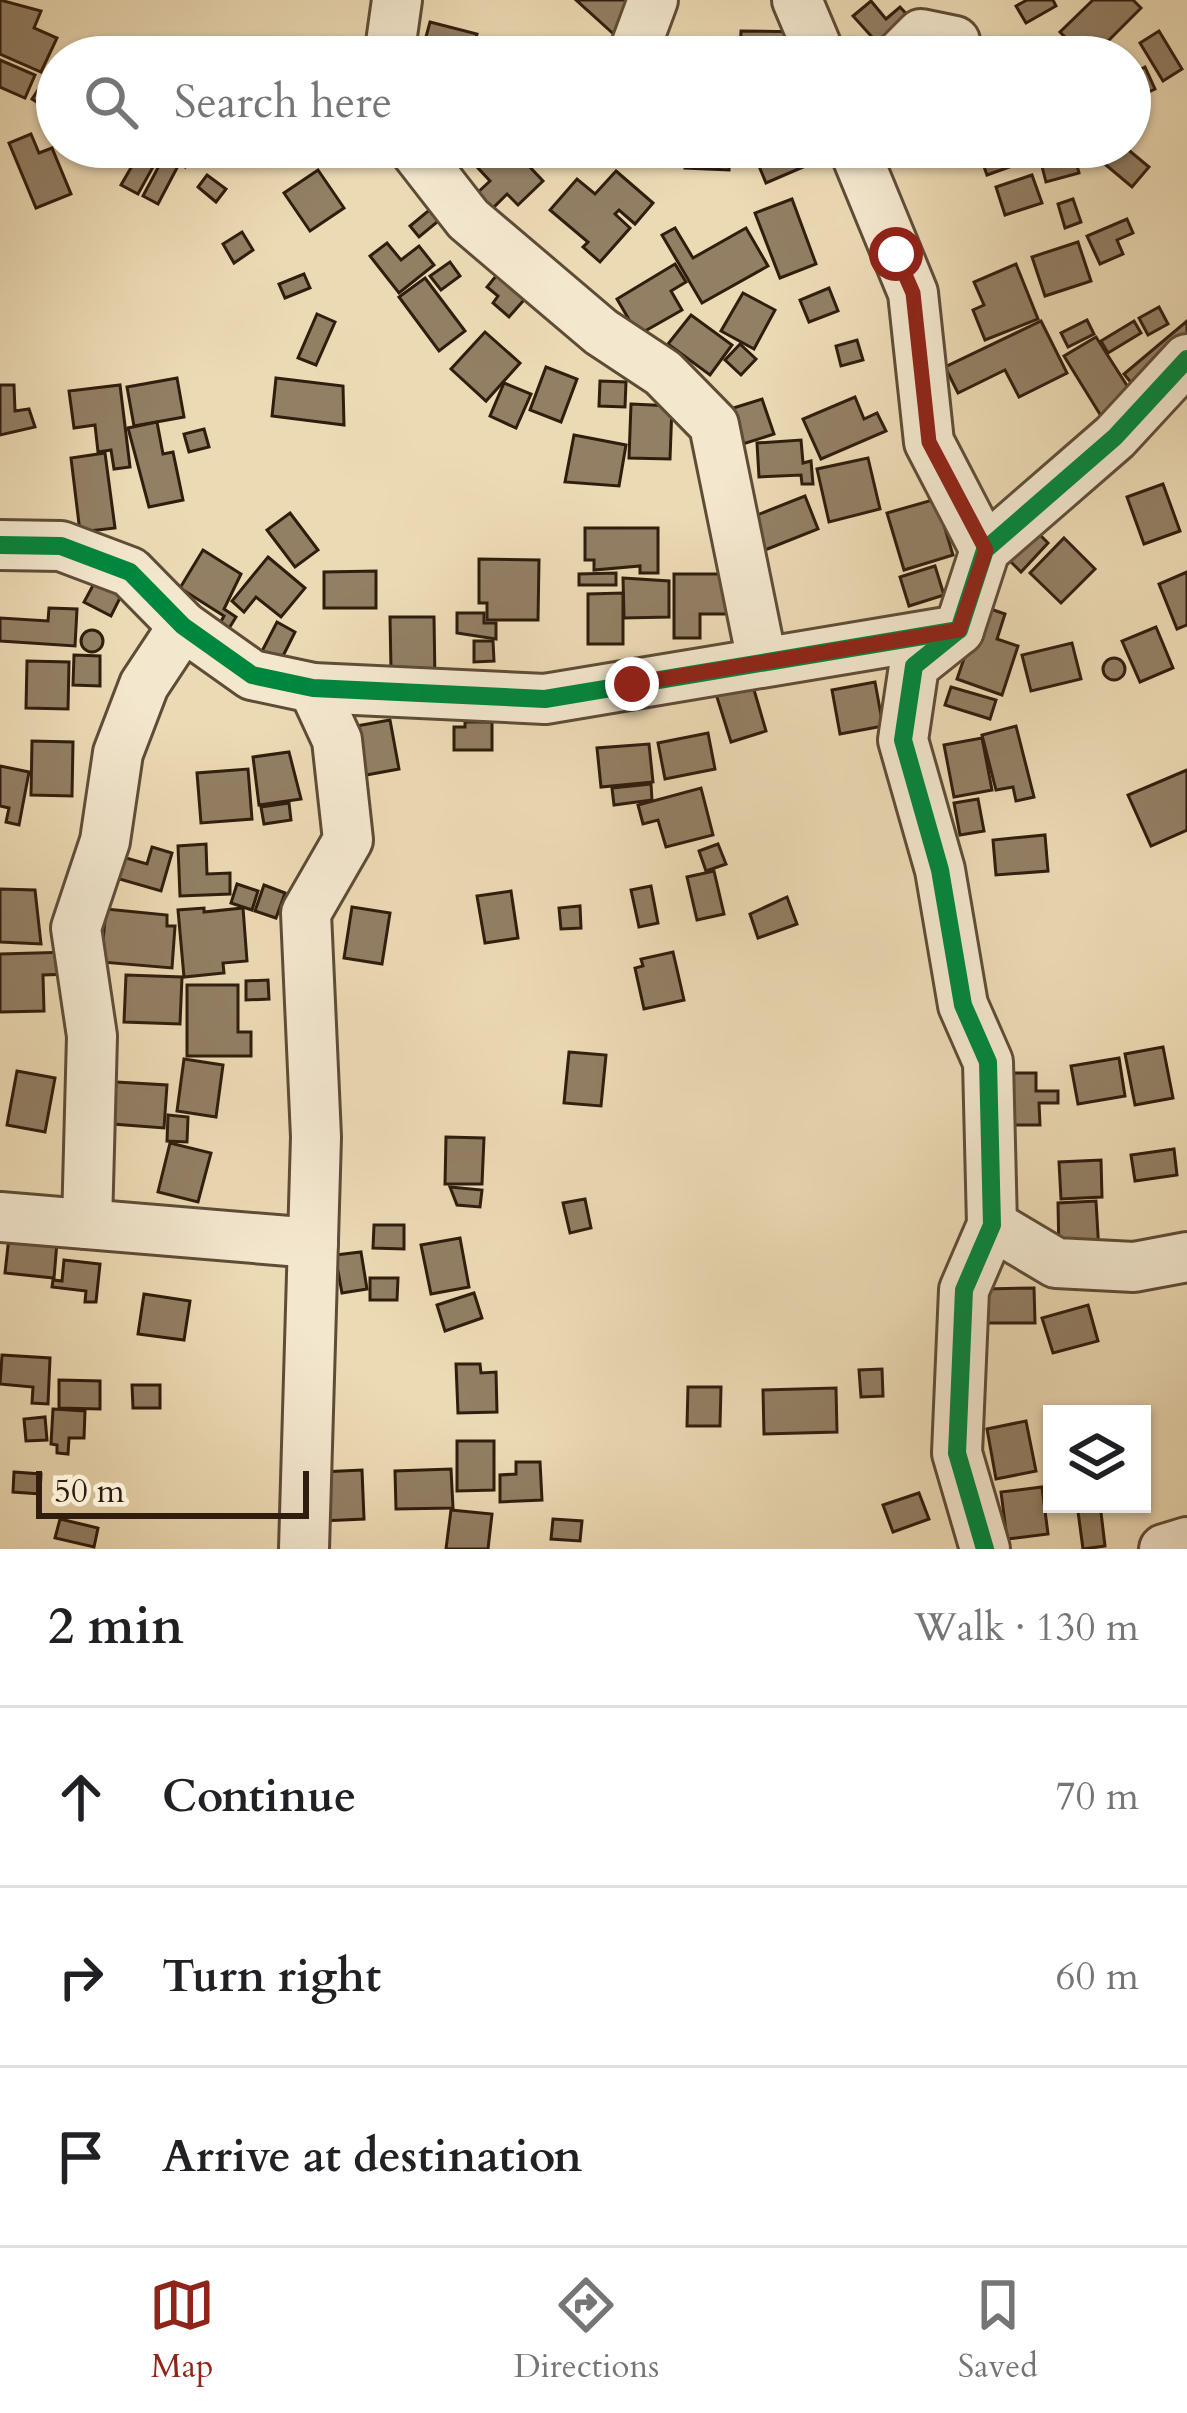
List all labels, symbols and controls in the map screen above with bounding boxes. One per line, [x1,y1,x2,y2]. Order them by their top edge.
search box [36,36,1151,168]
icon: search [78,69,144,135]
text: Search here [174,72,392,133]
route start [869,227,923,281]
route end [605,657,659,711]
map controls [1043,1405,1151,1513]
button: layers [1043,1405,1151,1513]
scale bar [36,1465,309,1518]
text: 50 m [54,1469,125,1514]
text: 2 min [48,1592,184,1662]
text: Walk · 130 m [914,1601,1139,1654]
icon: ahead [48,1764,114,1830]
text: Continue [162,1766,356,1827]
text: 70 m [1056,1770,1139,1823]
icon: right [48,1944,114,2010]
text: Turn right [162,1946,381,2007]
text: 60 m [1056,1950,1139,2003]
icon: arrive [48,2124,114,2190]
text: Arrive at destination [162,2126,582,2187]
tab: Map [149,2272,215,2389]
tab: Directions [514,2272,659,2389]
tab: Saved [958,2272,1038,2389]

